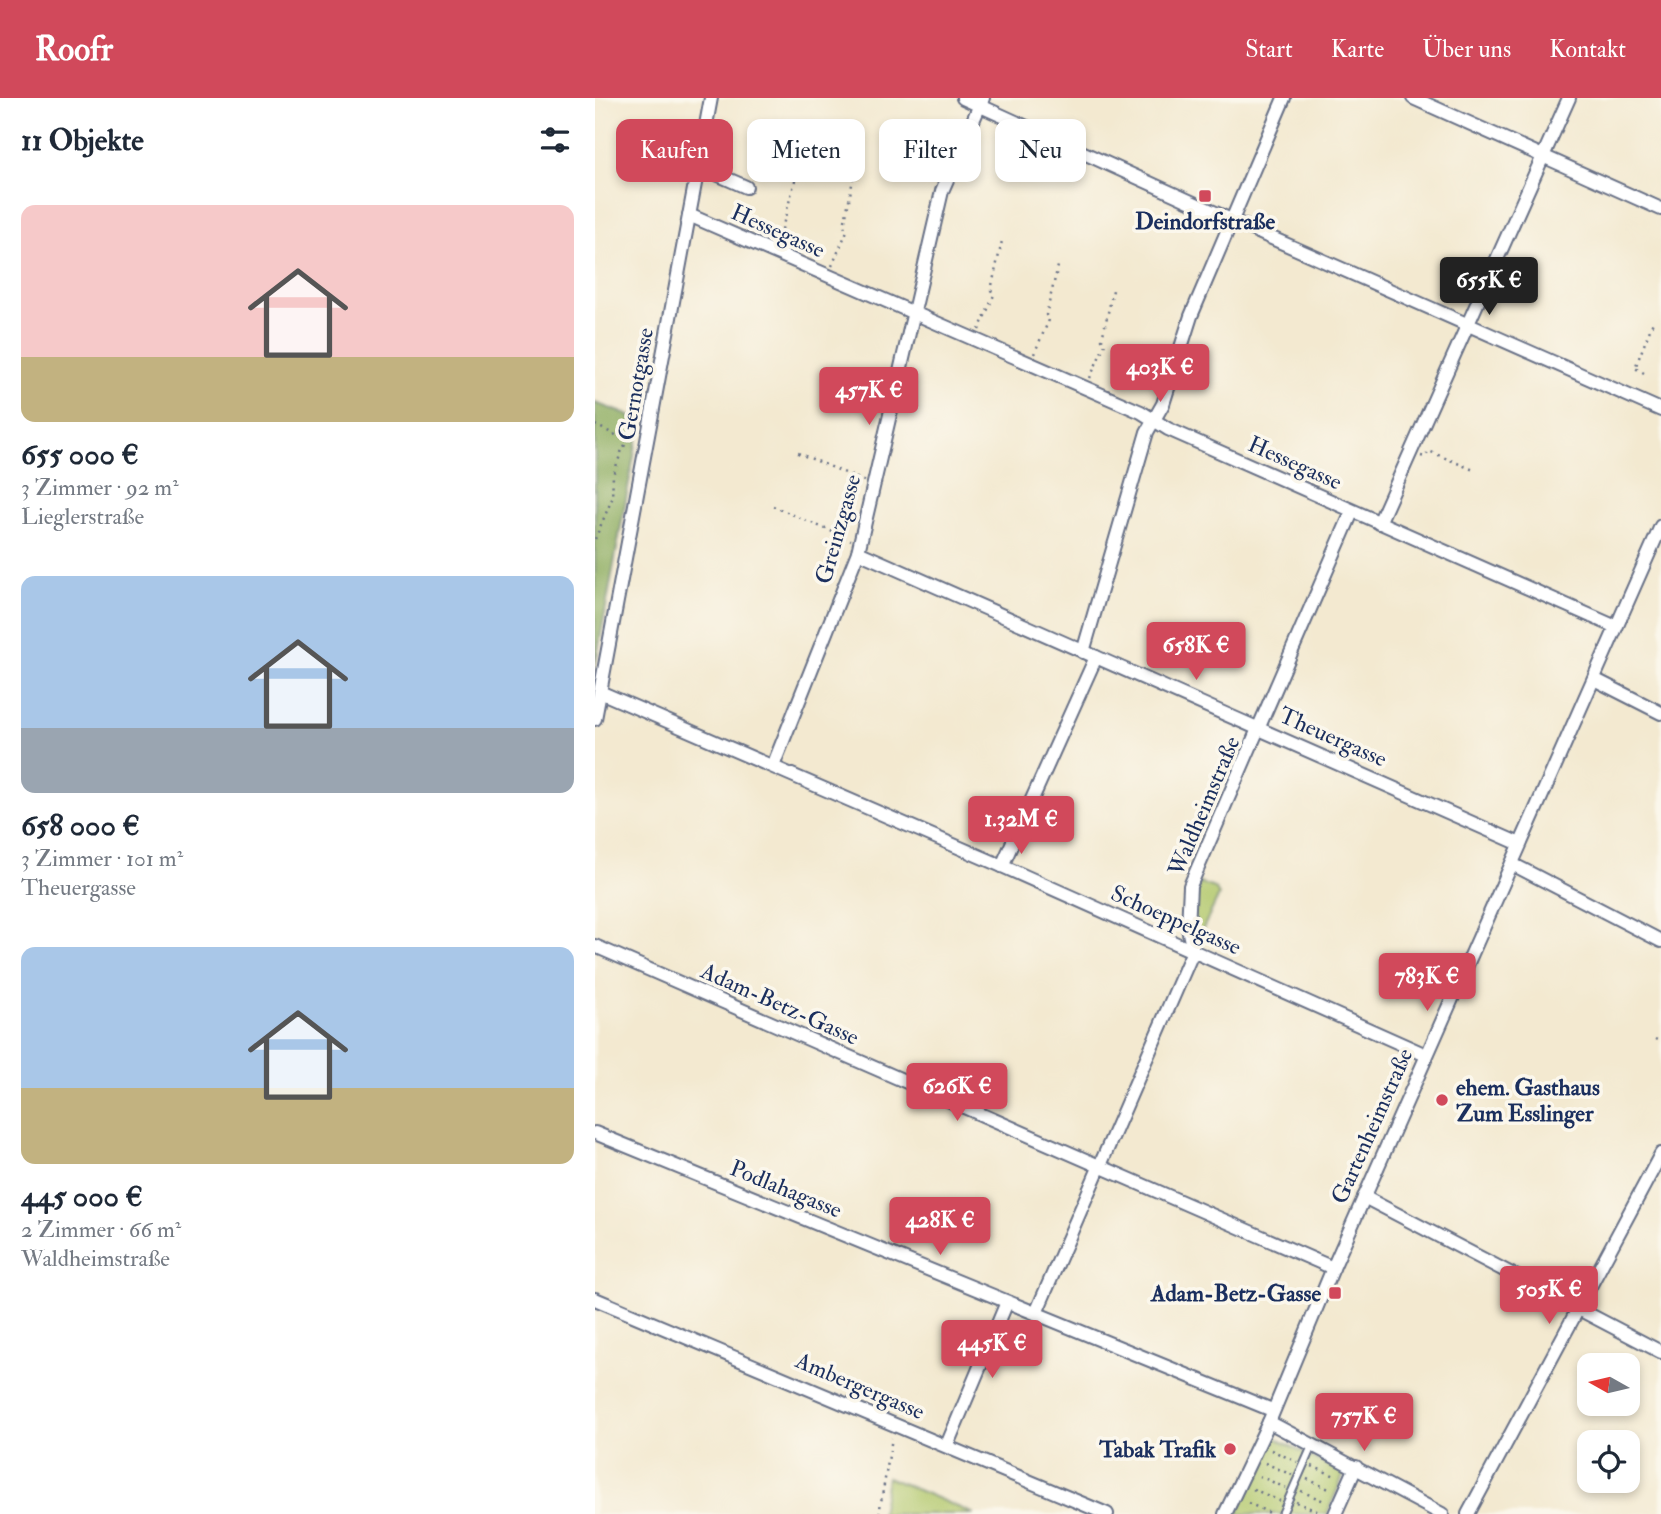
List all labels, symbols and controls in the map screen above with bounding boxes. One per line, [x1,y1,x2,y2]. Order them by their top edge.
text: Roofr [35,29,113,70]
text: Start [1245,34,1293,65]
text: Karte [1331,34,1384,65]
text: Über uns [1422,34,1511,65]
text: Kontakt [1549,34,1626,65]
chip: Kaufen [616,119,733,182]
chip: Mieten [747,119,865,182]
chip: Filter [879,119,981,182]
chip: Neu [995,119,1086,182]
icon: filters [536,121,574,159]
text: 11 Objekte [21,122,144,159]
marker: Deindorfstraße [1197,188,1213,204]
street label: Hessegasse [727,197,830,265]
place label: Deindorfstraße [1135,207,1275,236]
icon: home [235,250,361,376]
pin: 655K € [1432,258,1546,317]
text: 655K € [1456,265,1522,294]
street label: Gernotgasse [612,325,660,443]
pin: 403K € [1103,344,1217,404]
text: 403K € [1126,352,1194,381]
pin: 457K € [812,368,926,427]
text: 457K € [835,375,903,404]
street label: Hessegasse [1244,429,1347,497]
text: 655 000 € [21,436,139,473]
street label: Greinzgasse [809,470,868,587]
text: 3 Zimmer · 92 m² [21,473,179,502]
text: Lieglerstraße [21,502,144,531]
icon: home [235,621,361,747]
pin: 658K € [1139,622,1253,682]
text: 658K € [1163,630,1229,659]
street label: Theuergasse [1275,700,1392,774]
street label: Waldheimstraße [1161,731,1247,881]
pin: 1.32M € [956,796,1086,856]
text: 1.32M € [984,804,1058,833]
text: 658 000 € [21,807,140,844]
text: 3 Zimmer · 101 m² [21,844,183,873]
text: Theuergasse [21,873,136,902]
street label: Schoeppelgasse [1106,878,1246,963]
pin: 783K € [1370,954,1484,1013]
street label: Adam-Betz-Gasse [695,956,864,1052]
text: 783K € [1395,961,1459,990]
icon: home [235,992,361,1118]
street label: Gartenheimstraße [1325,1043,1419,1208]
pin: 626K € [900,1063,1014,1123]
text: 626K € [922,1071,992,1100]
place label: ehem. Gasthaus Zum Esslinger [1456,1073,1600,1129]
marker: ehem. Gasthaus Zum Esslinger [1434,1092,1450,1108]
street label: Podlahagasse [726,1153,847,1225]
text: 445 000 € [21,1178,143,1215]
pin: 428K € [883,1198,997,1257]
text: 428K € [905,1205,975,1234]
text: 2 Zimmer · 66 m² [21,1215,181,1244]
text: Waldheimstraße [21,1244,170,1273]
pin: 505K € [1492,1266,1606,1326]
text: 505K € [1516,1274,1582,1303]
place label: Adam-Betz-Gasse [1150,1279,1321,1308]
marker: Adam-Betz-Gasse [1327,1285,1343,1301]
pin: 445K € [935,1320,1049,1380]
text: 445K € [957,1328,1027,1357]
street label: Ambergergasse [790,1345,929,1426]
north arrow [1577,1353,1640,1416]
map controls [1577,1353,1640,1493]
pin: 757K € [1307,1394,1421,1453]
text: 757K € [1331,1401,1397,1430]
button: locate [1577,1430,1640,1493]
place label: Tabak Trafik [1098,1435,1217,1464]
marker: Tabak Trafik [1222,1441,1238,1457]

